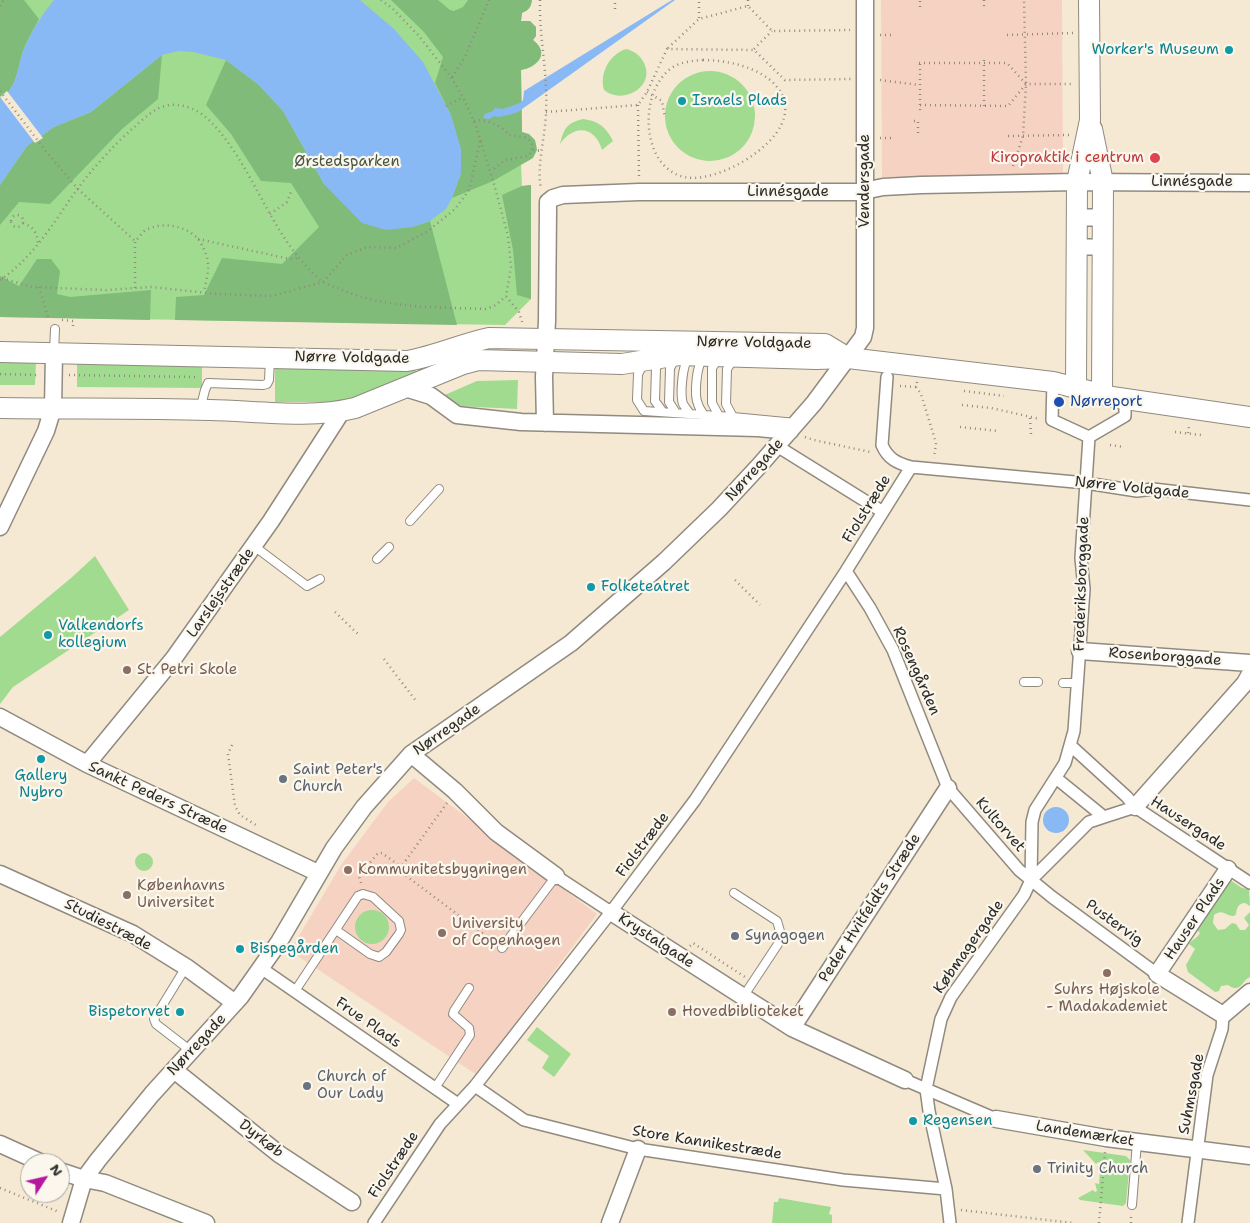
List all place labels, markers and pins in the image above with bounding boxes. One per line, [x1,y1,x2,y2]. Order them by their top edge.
place label: Worker's Museum [1091,41,1219,59]
marker: Worker's Museum [1223,44,1235,56]
place label: Israels Plads [692,92,787,110]
marker: Israels Plads [676,95,688,107]
place label: Kiropraktik i centrum [991,149,1144,167]
marker: Kiropraktik i centrum [1148,151,1162,165]
place label: Nørreport [1070,393,1143,411]
marker: Nørreport [1052,395,1066,409]
place label: Folketeatret [601,578,690,596]
marker: Folketeatret [585,581,597,593]
place label: Valkendorfs kollegium [58,617,144,652]
marker: Valkendorfs kollegium [42,629,54,641]
place label: St. Petri Skole [137,661,237,679]
marker: St. Petri Skole [121,664,133,676]
marker: Gallery Nybro [35,753,47,765]
place label: Saint Peter's Church [293,761,383,796]
place label: Gallery Nybro [15,767,67,802]
marker: Saint Peter's Church [277,773,289,785]
place label: Kommunitetsbygningen [358,861,527,879]
marker: Kommunitetsbygningen [342,864,354,876]
place label: Københavns Universitet [137,877,225,912]
marker: Københavns Universitet [121,889,133,901]
place label: University of Copenhagen [452,915,561,950]
marker: University of Copenhagen [436,927,448,939]
place label: Synagogen [745,927,825,945]
marker: Synagogen [729,930,741,942]
place label: Bispegården [250,940,338,958]
marker: Bispegården [234,943,246,955]
marker: Suhrs Højskole - Madakademiet [1101,967,1113,979]
place label: Suhrs Højskole - Madakademiet [1046,981,1168,1016]
place label: Bispetorvet [88,1003,170,1021]
place label: Hovedbiblioteket [682,1003,804,1021]
marker: Bispetorvet [174,1006,186,1018]
marker: Hovedbiblioteket [666,1006,678,1018]
place label: Church of Our Lady [317,1068,386,1103]
marker: Church of Our Lady [301,1080,313,1092]
place label: Regensen [923,1112,993,1130]
marker: Regensen [907,1115,919,1127]
place label: Trinity Church [1047,1160,1148,1178]
marker: Trinity Church [1031,1163,1043,1175]

